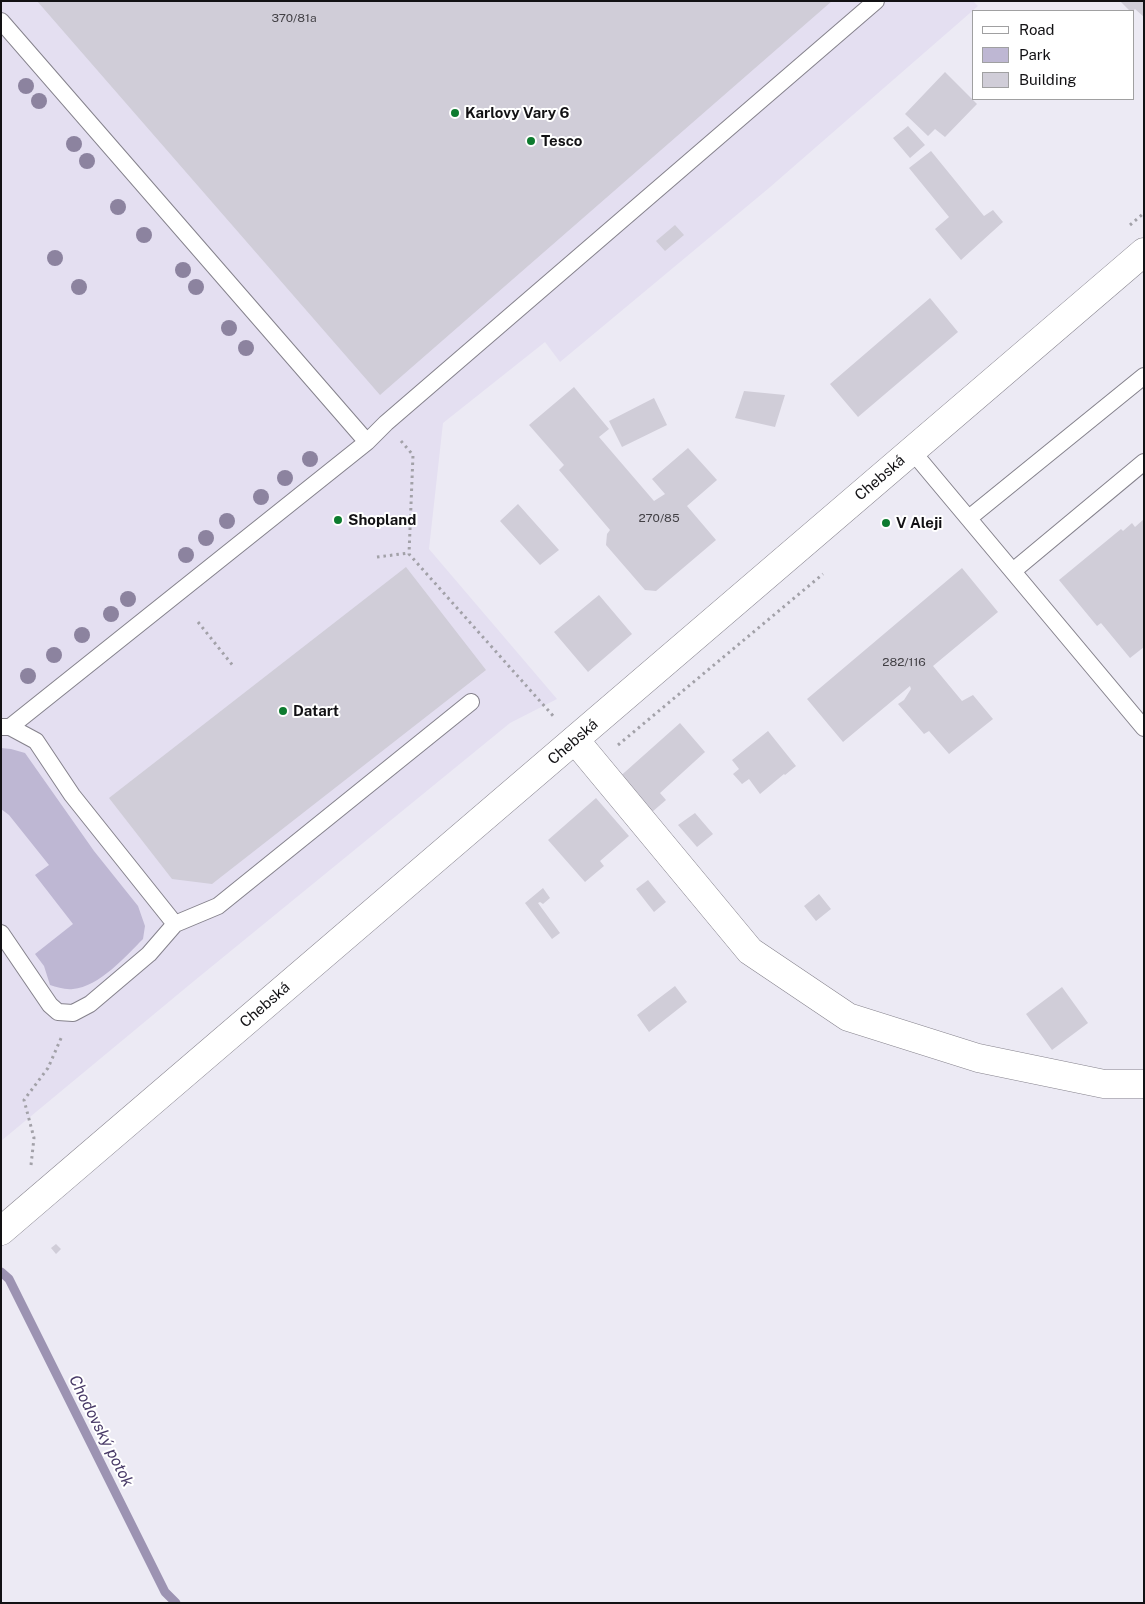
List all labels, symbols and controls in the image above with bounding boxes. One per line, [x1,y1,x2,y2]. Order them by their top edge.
legend [972,10,1135,100]
house number: 370/81a [271,11,317,25]
text: Road [1019,21,1055,38]
text: Park [1019,46,1051,63]
text: Building [1019,71,1077,88]
place label: Karlovy Vary 6 [465,104,569,122]
marker: Karlovy Vary 6 [449,107,461,119]
place label: Tesco [541,132,582,150]
marker: Tesco [525,135,537,147]
street label: Chebská [851,451,909,505]
place label: Shopland [348,511,416,529]
house number: 270/85 [638,511,680,525]
marker: Shopland [332,514,344,526]
place label: V Aleji [896,514,942,532]
marker: V Aleji [880,517,892,529]
house number: 282/116 [882,655,926,669]
place label: Datart [293,702,339,720]
marker: Datart [277,705,289,717]
street label: Chebská [544,715,602,769]
street label: Chebská [236,978,294,1032]
water label: Chodovský potok [65,1372,137,1490]

